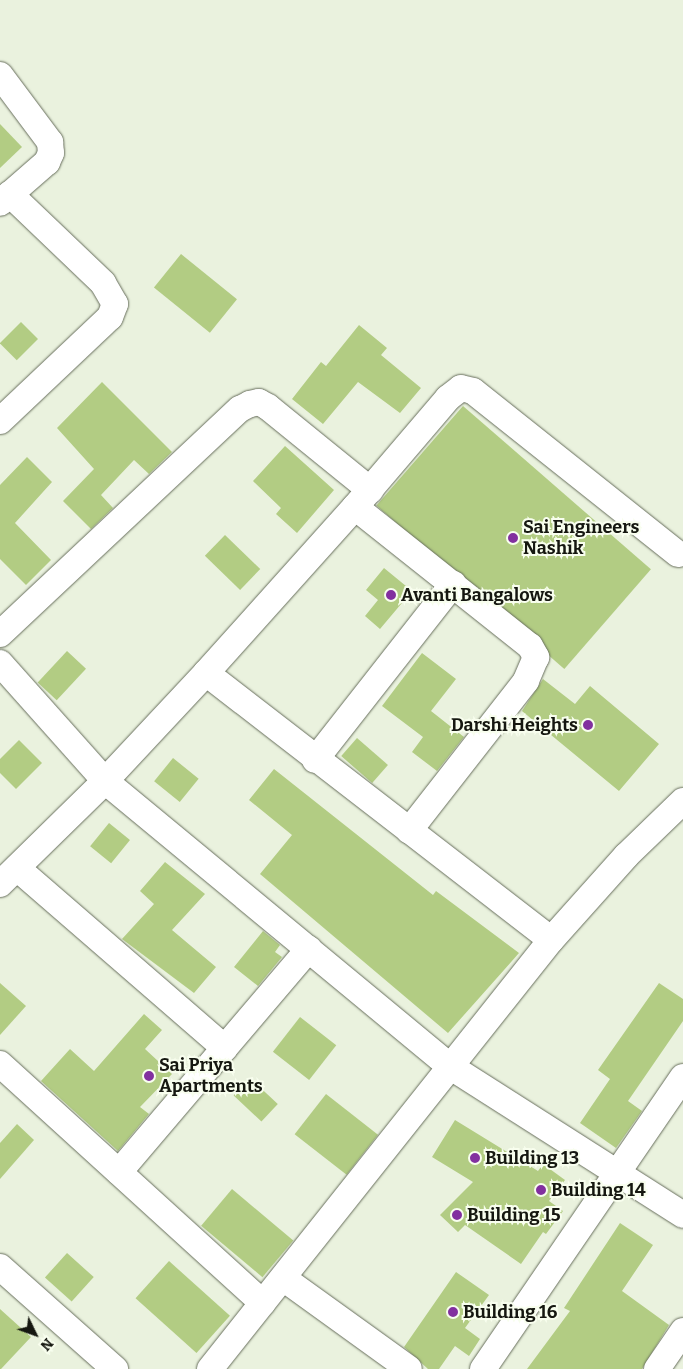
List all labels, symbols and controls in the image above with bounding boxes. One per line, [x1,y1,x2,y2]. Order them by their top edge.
place label: Sai Engineers Nashik [523,517,639,560]
marker: Sai Engineers Nashik [507,532,519,544]
place label: Avanti Bangalows [401,584,553,606]
marker: Avanti Bangalows [385,589,397,601]
place label: Darshi Heights [451,714,578,736]
marker: Darshi Heights [582,719,594,731]
place label: Sai Priya Apartments [159,1055,263,1098]
marker: Sai Priya Apartments [143,1070,155,1082]
place label: Building 13 [485,1147,579,1169]
marker: Building 13 [469,1152,481,1164]
place label: Building 14 [551,1179,646,1201]
marker: Building 14 [535,1184,547,1196]
place label: Building 15 [467,1204,561,1226]
marker: Building 15 [451,1209,463,1221]
place label: Building 16 [463,1301,557,1323]
marker: Building 16 [447,1306,459,1318]
north arrow [10,1309,60,1359]
text: N [37,1335,56,1354]

